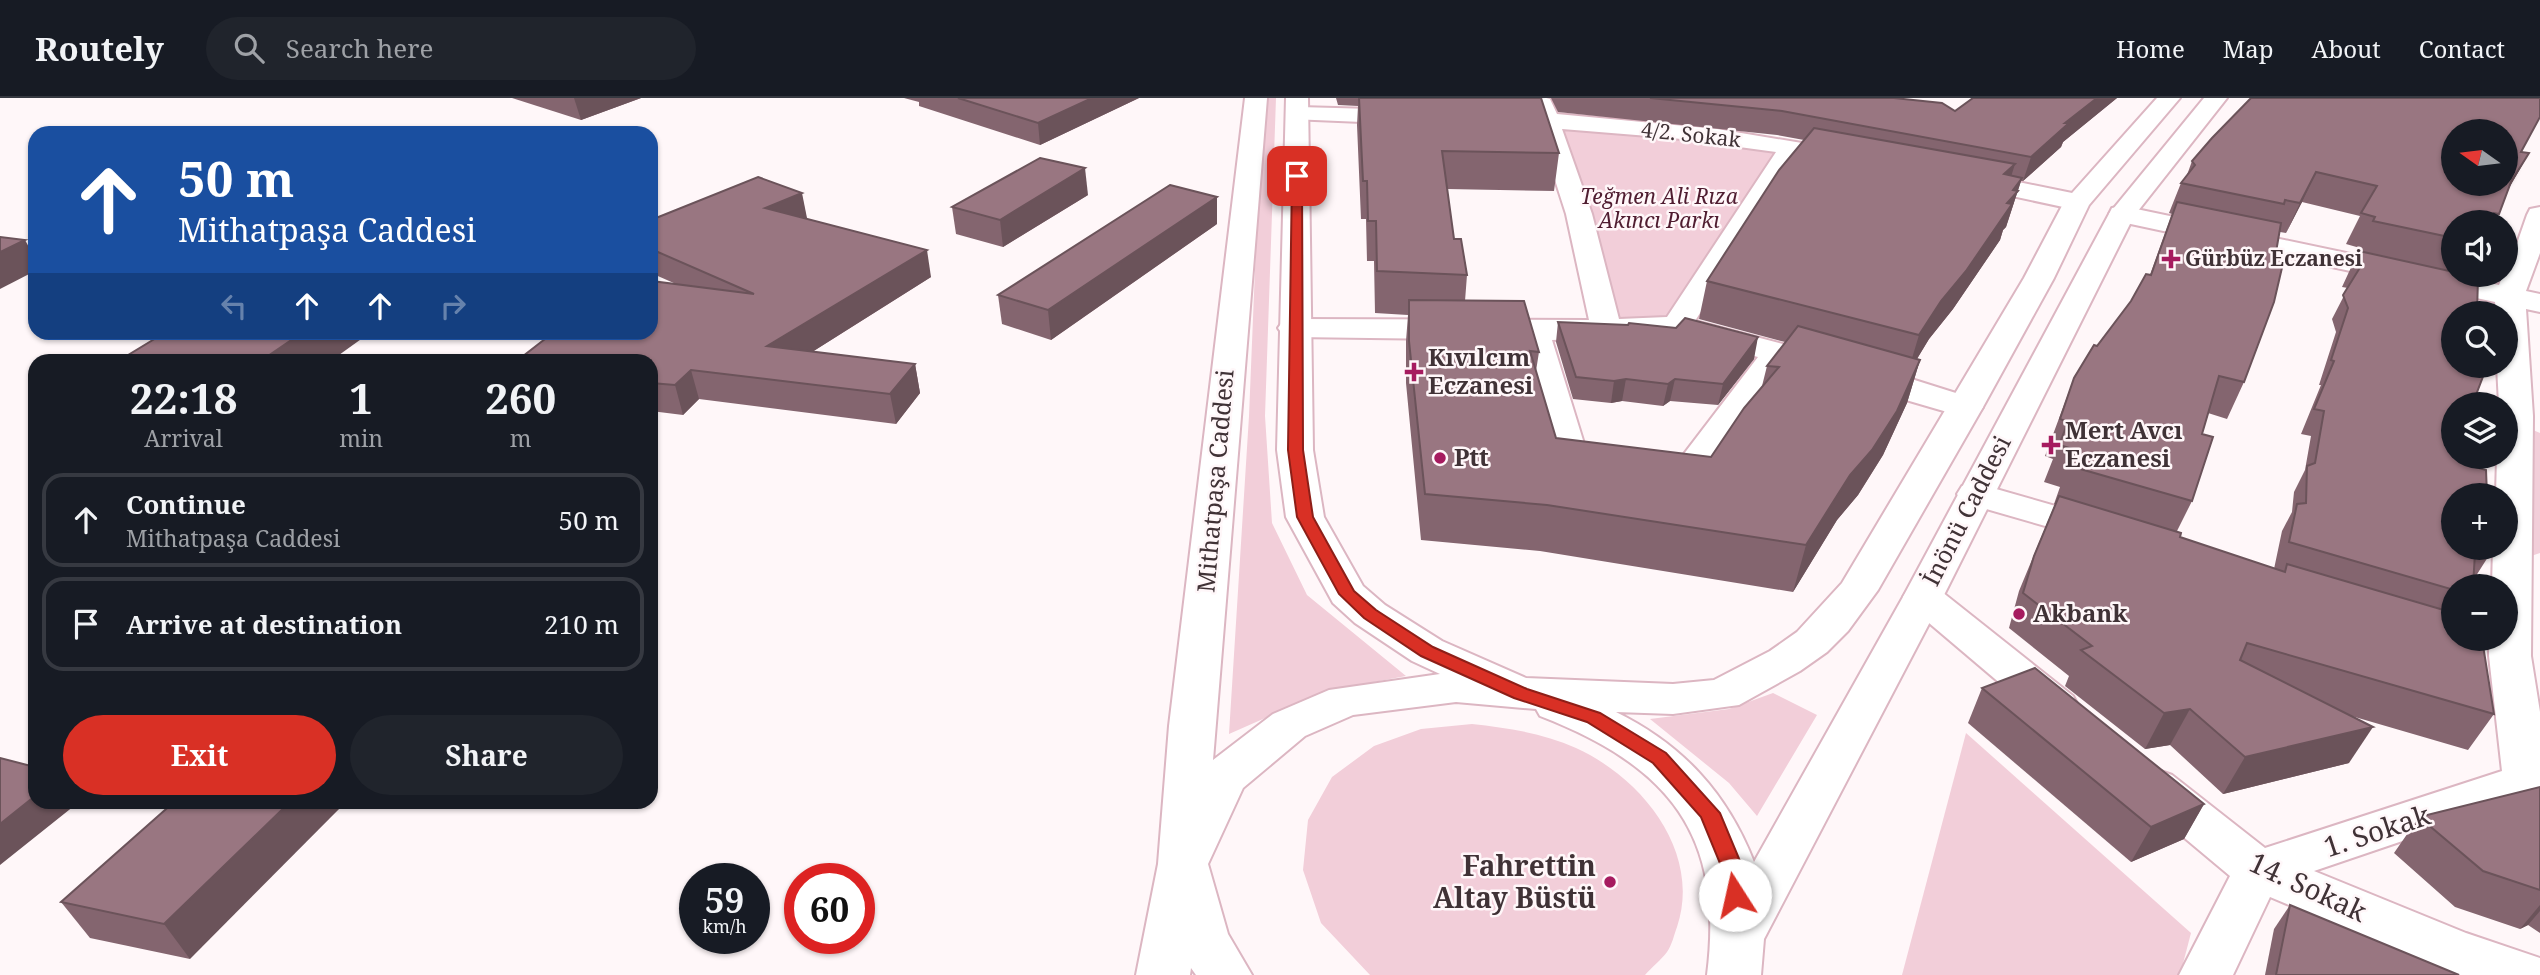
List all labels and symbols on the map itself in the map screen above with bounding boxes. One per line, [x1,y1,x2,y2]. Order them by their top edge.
street label: 4/2. Sokak [1640,115,1743,153]
north arrow [2441,119,2518,196]
pin [1267,146,1327,206]
park label: Teğmen Ali Rıza Akıncı Parkı [1580,182,1739,234]
place label: Gürbüz Eczanesi [2185,244,2363,272]
marker: Gürbüz Eczanesi [2163,251,2179,267]
place label: Kıvılcım Eczanesi [1428,340,1534,401]
marker: Kıvılcım Eczanesi [1406,364,1422,380]
street label: Mithatpaşa Caddesi [1188,368,1241,594]
place label: Mert Avcı Eczanesi [2065,413,2183,474]
street label: İnönü Caddesi [1914,429,2018,591]
marker: Mert Avcı Eczanesi [2043,437,2059,453]
place label: Ptt [1454,440,1489,473]
marker: Ptt [1432,450,1448,466]
place label: Akbank [2033,596,2128,629]
marker: Akbank [2011,606,2027,622]
street label: 1. Sokak [2319,795,2435,865]
street label: 14. Sokak [2244,842,2374,930]
place label: Fahrettin Altay Büstü [1433,846,1596,916]
position arrow [1698,858,1772,932]
speed limit sign: 60 [784,863,875,954]
marker: Fahrettin Altay Büstü [1602,874,1618,890]

